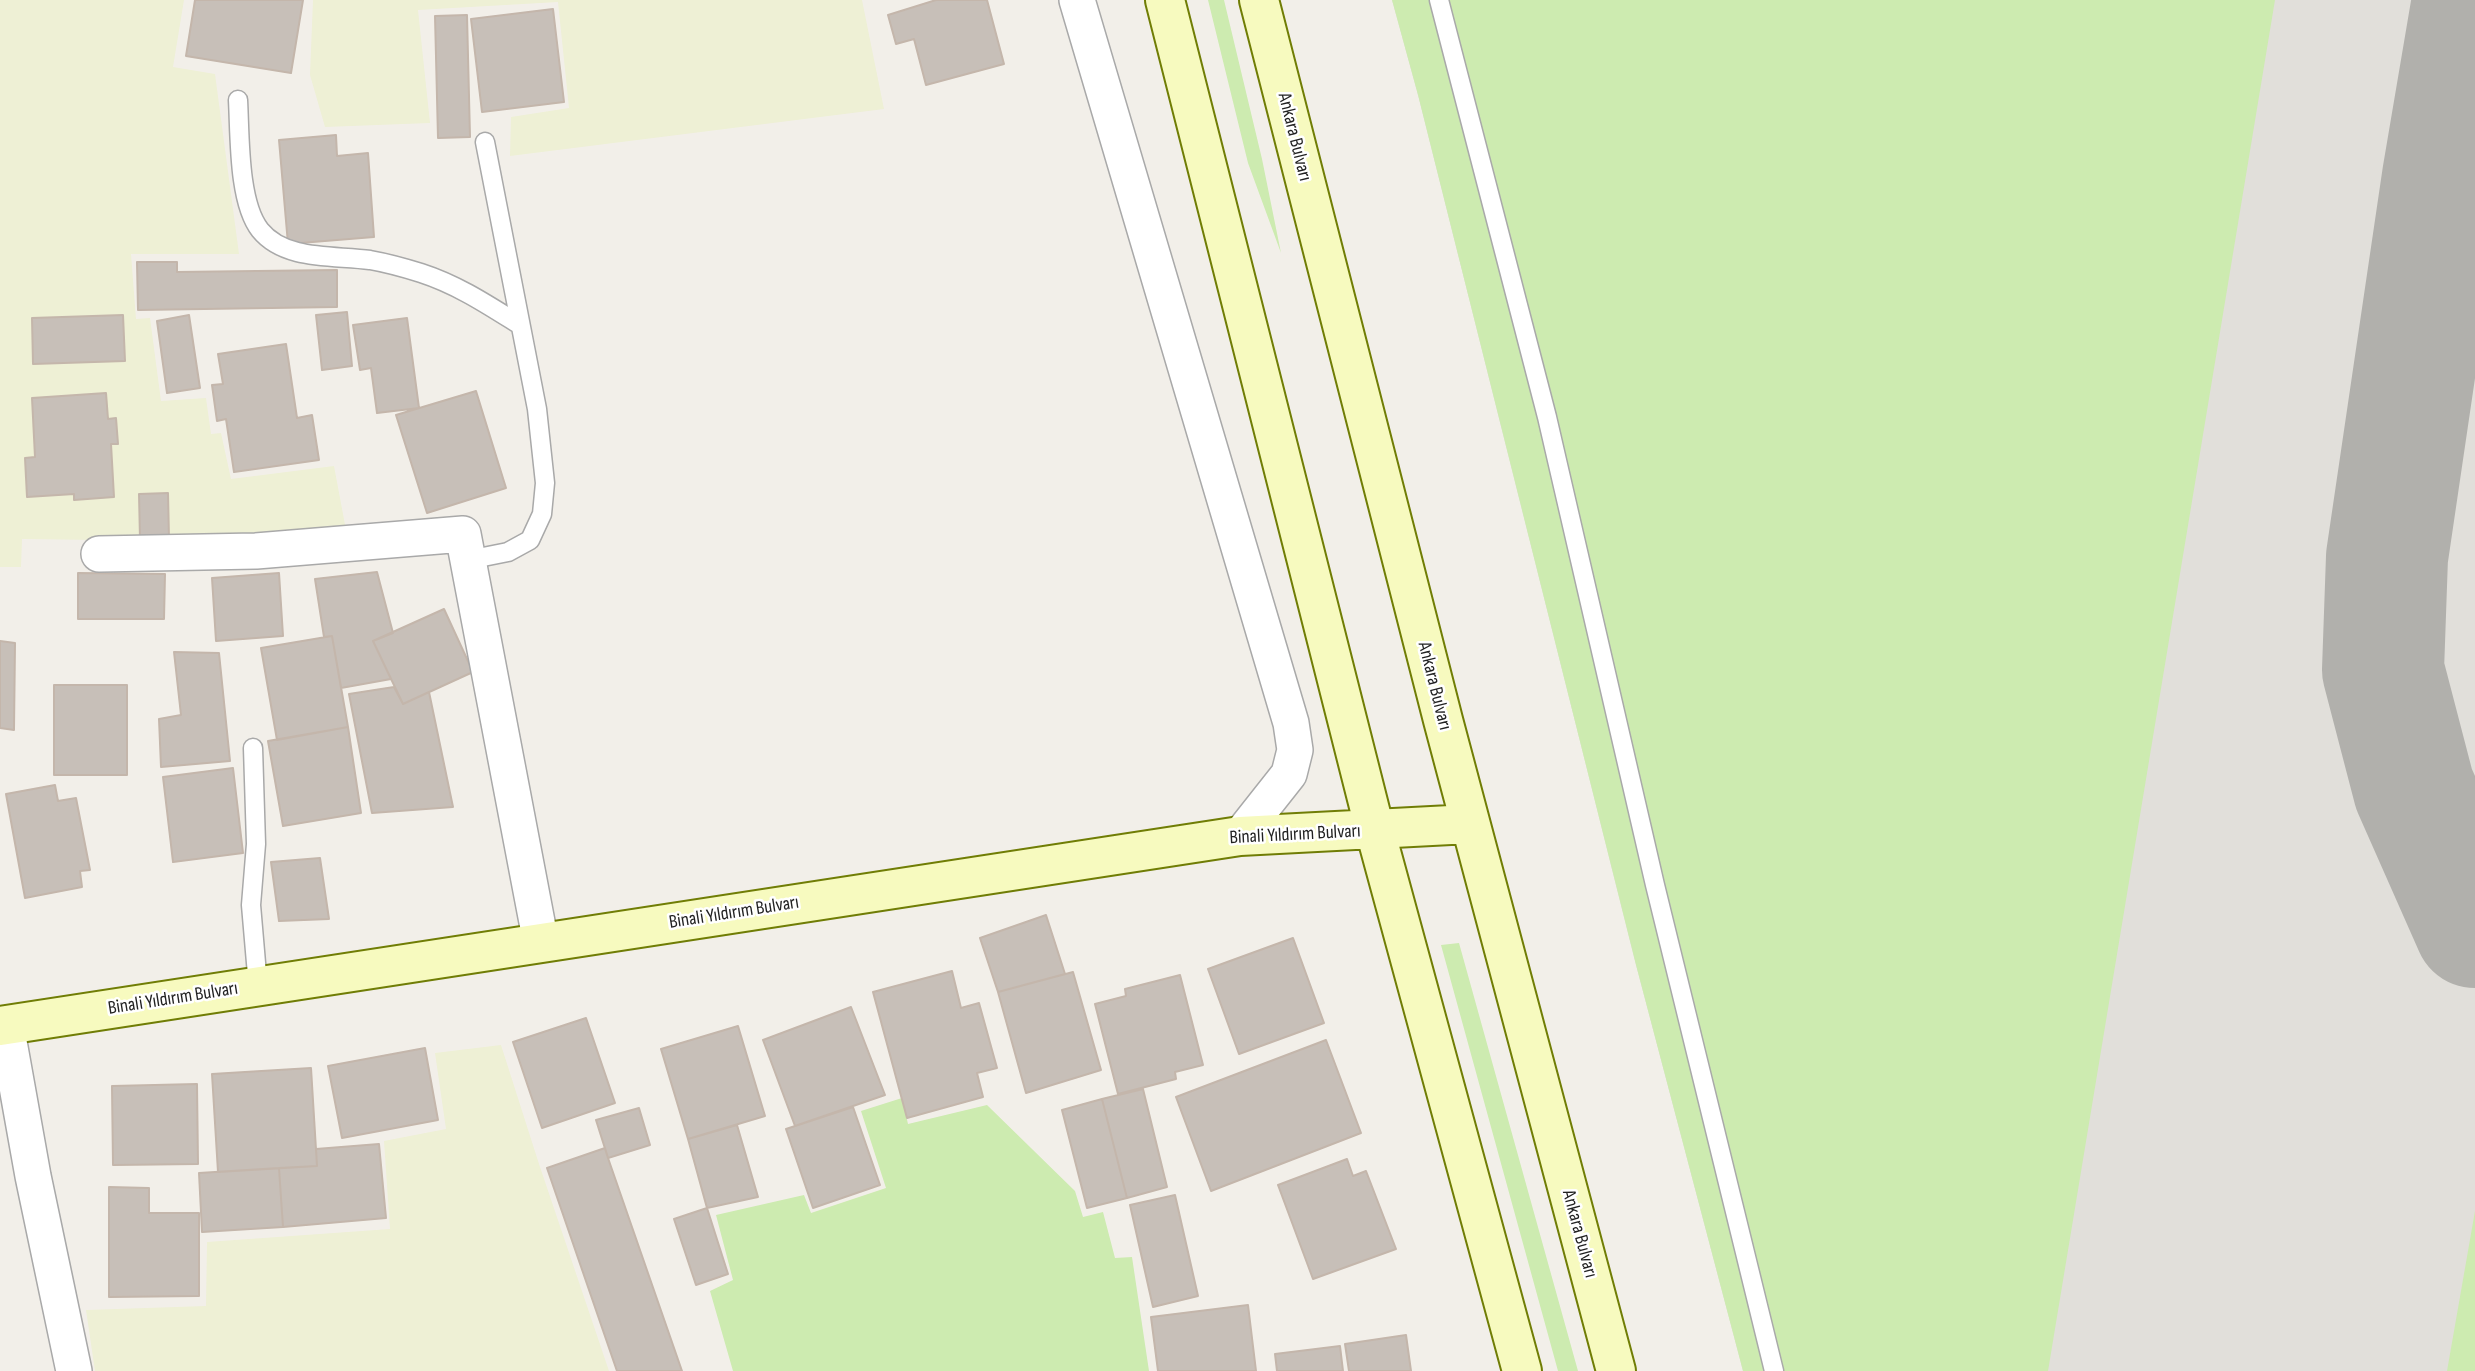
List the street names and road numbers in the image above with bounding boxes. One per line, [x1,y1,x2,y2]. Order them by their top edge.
street label: Ankara Bulvarı [1272,91,1316,183]
street label: Ankara Bulvarı [1412,640,1456,732]
street label: Binali Yıldırım Bulvarı [1229,820,1361,850]
street label: Binali Yıldırım Bulvarı [667,891,801,935]
street label: Binali Yıldırım Bulvarı [106,977,240,1021]
street label: Ankara Bulvarı [1556,1188,1602,1280]

